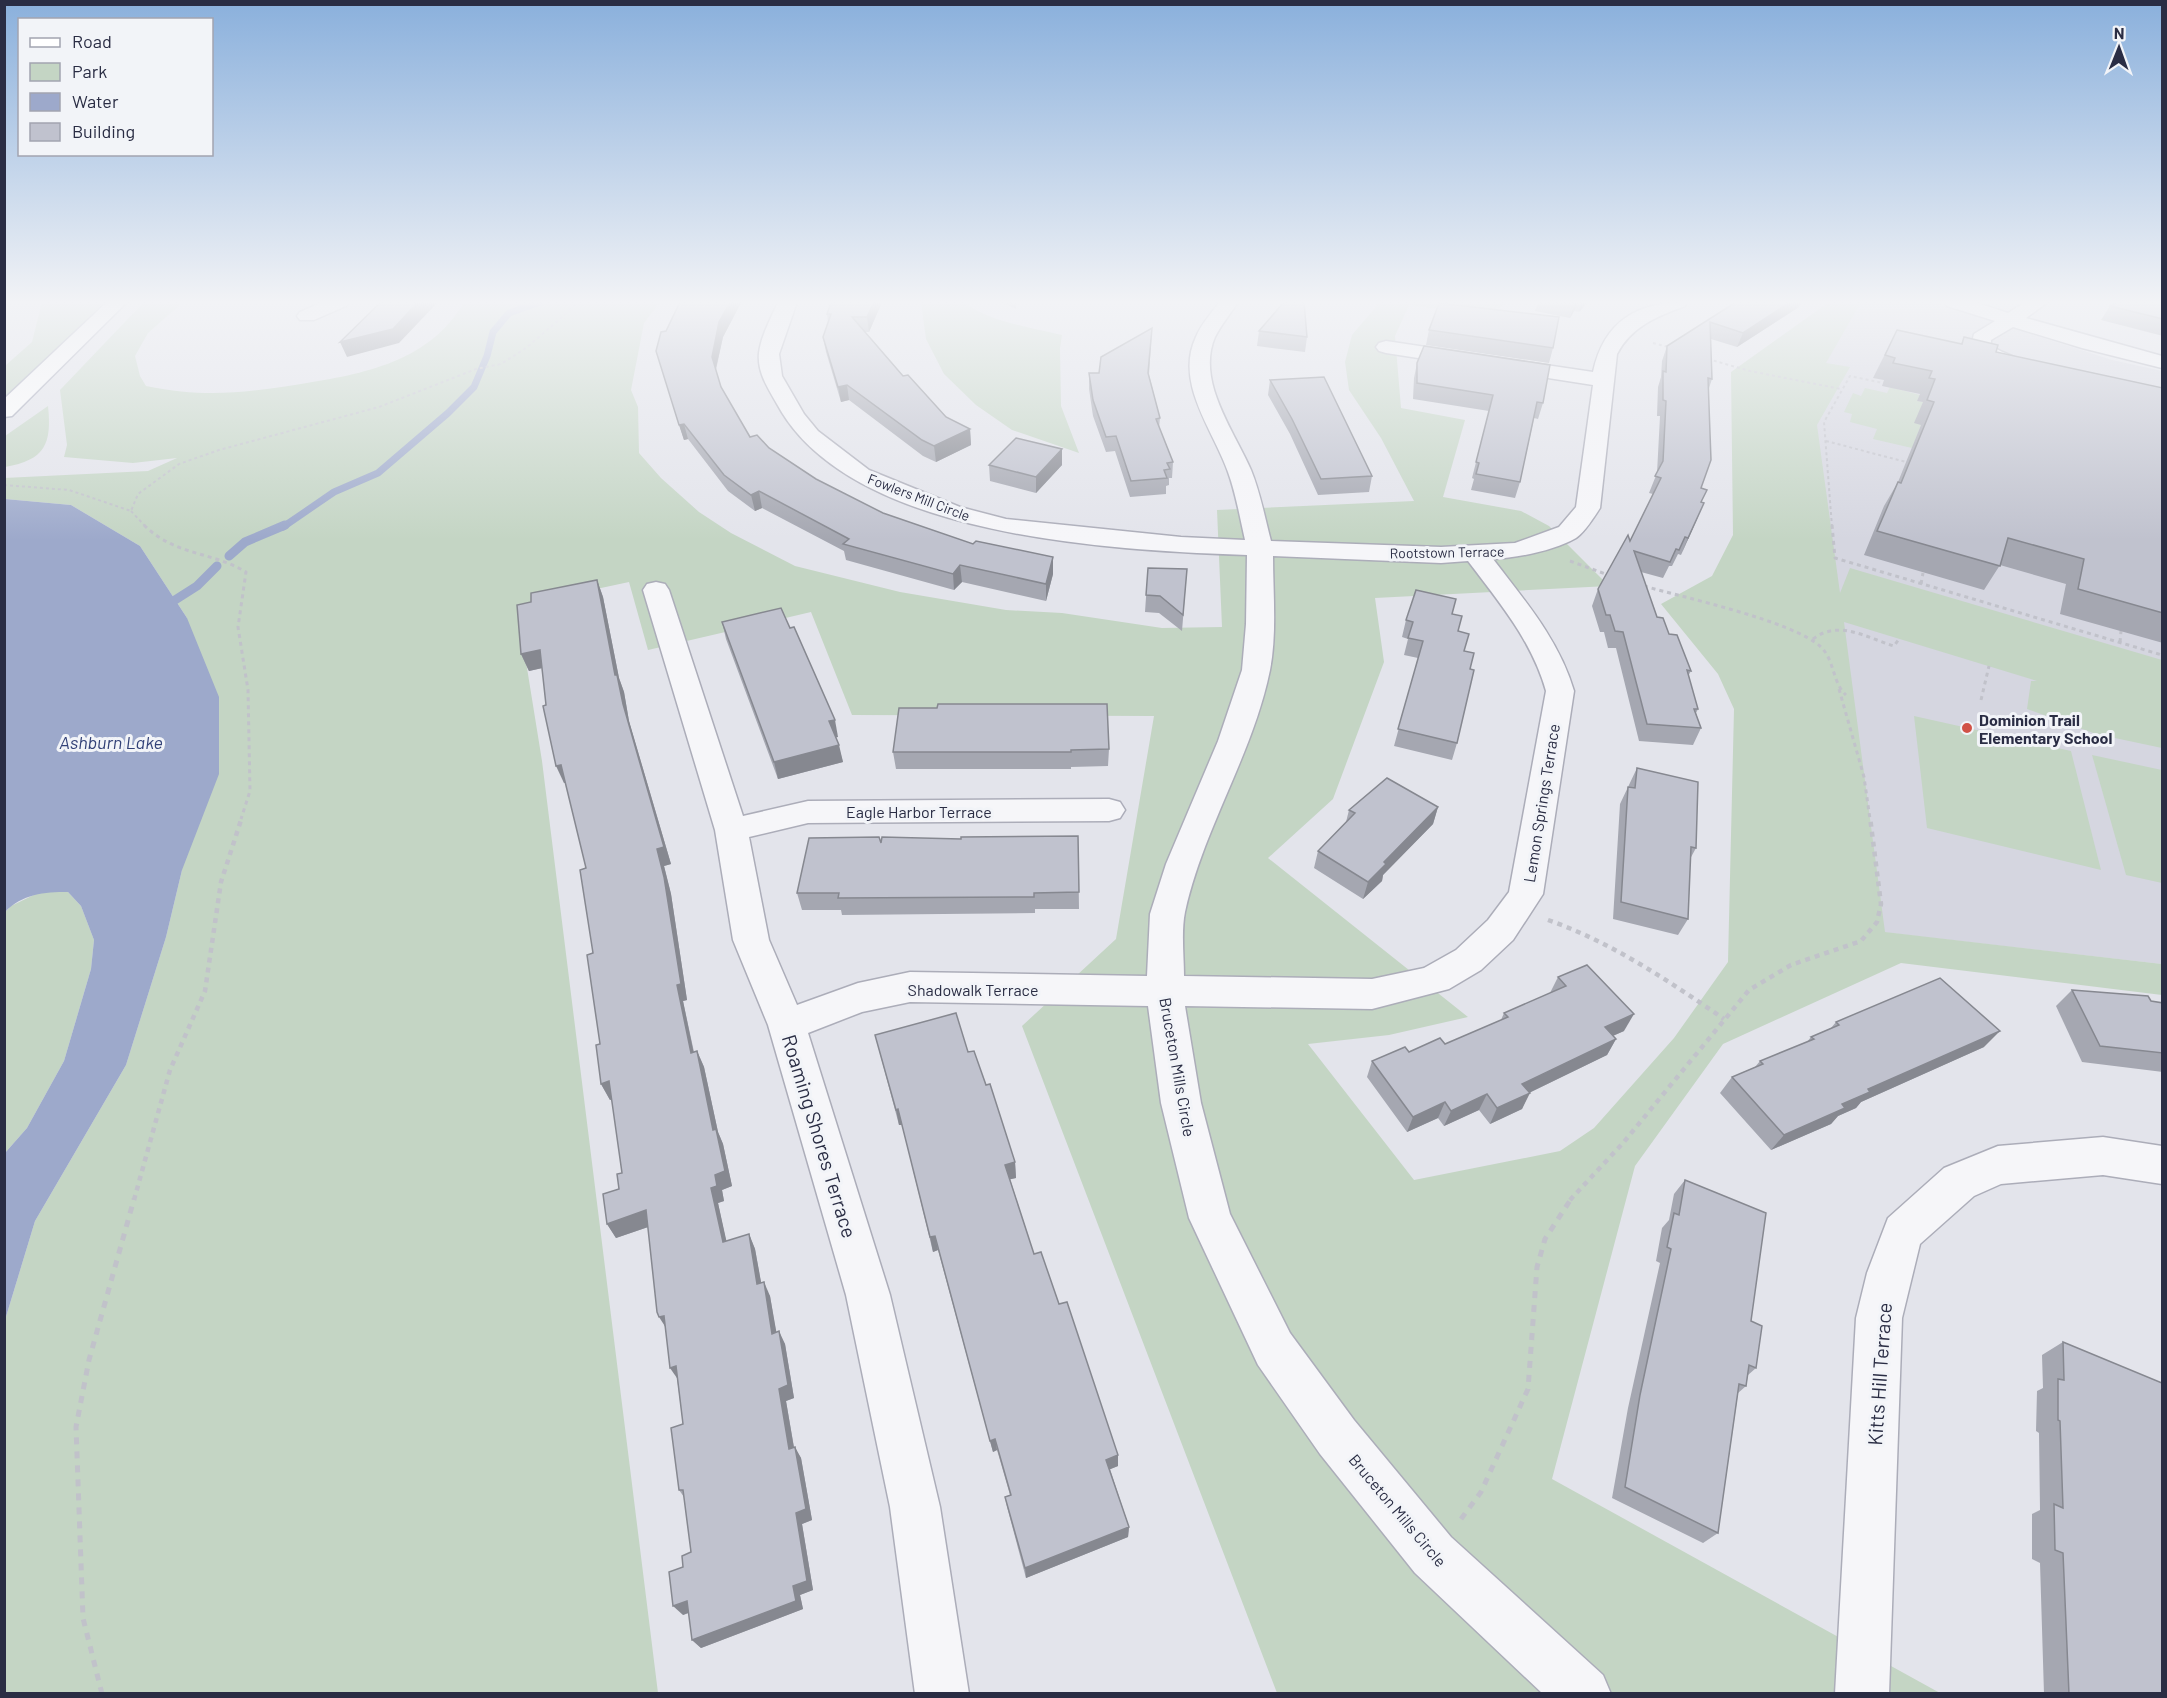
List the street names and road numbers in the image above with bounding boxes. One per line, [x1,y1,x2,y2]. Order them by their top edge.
street label: Fowlers Mill Circle [866,470,972,524]
street label: Rootstown Terrace [1390,543,1504,561]
street label: Lemon Springs Terrace [1519,722,1563,884]
street label: Eagle Harbor Terrace [846,802,992,821]
street label: Shadowalk Terrace [908,980,1038,999]
street label: Bruceton Mills Circle [1156,996,1200,1138]
street label: Roaming Shores Terrace [778,1031,862,1241]
street label: Kitts Hill Terrace [1862,1302,1896,1446]
street label: Bruceton Mills Circle [1345,1450,1451,1570]

